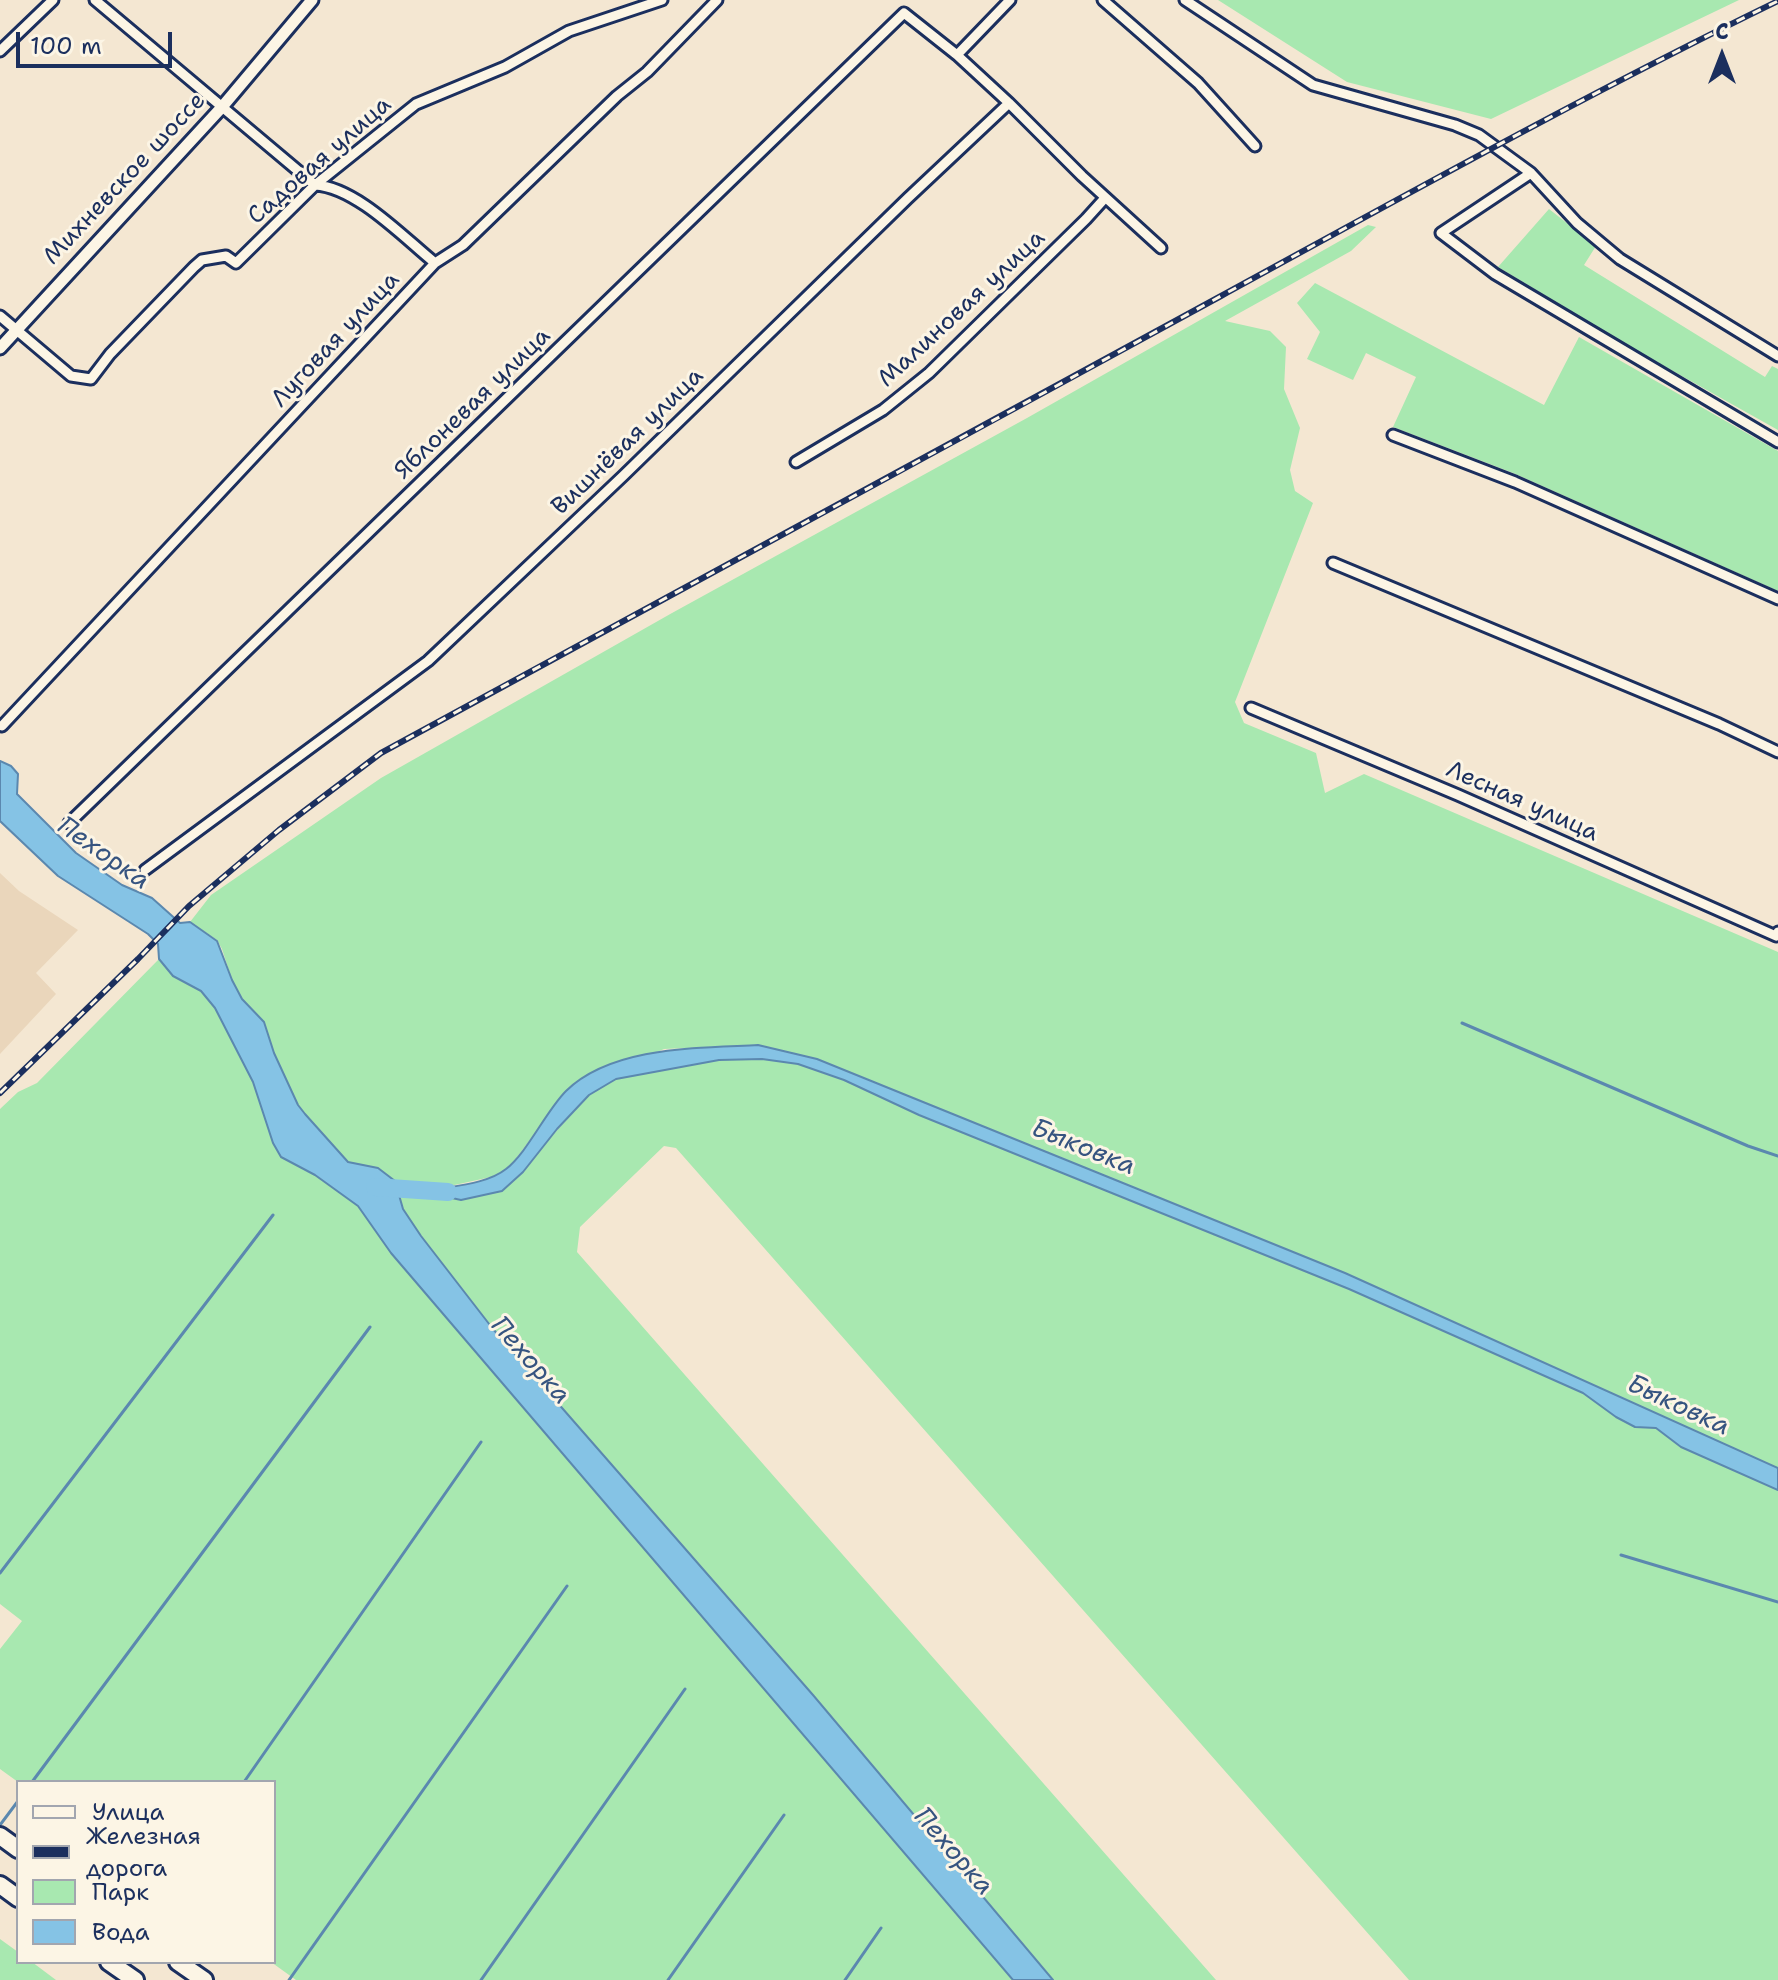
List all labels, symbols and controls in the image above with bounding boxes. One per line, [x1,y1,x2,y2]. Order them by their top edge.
scale bar [20,16,176,66]
north arrow [1682,16,1762,96]
text: С [1715,17,1729,46]
text: 100 m [30,30,102,62]
street label: Михневское шоссе [38,87,212,271]
street label: Садовая улица [242,91,398,231]
street label: Малиновая улица [873,224,1051,394]
street label: Луговая улица [266,266,406,414]
street label: Яблоневая улица [389,322,557,486]
street label: Вишнёвая улица [546,362,710,522]
street label: Лесная улица [1441,756,1603,848]
water label: Пехорка [51,811,155,897]
water label: Быковка [1026,1113,1140,1183]
water label: Пехорка [483,1311,577,1411]
water label: Быковка [1622,1369,1734,1443]
legend [16,1780,276,1964]
text: Улица [92,1796,165,1828]
water label: Пехорка [906,1802,1000,1902]
text: Железная дорога [86,1820,201,1884]
text: Парк [92,1876,149,1908]
text: Вода [92,1916,150,1948]

